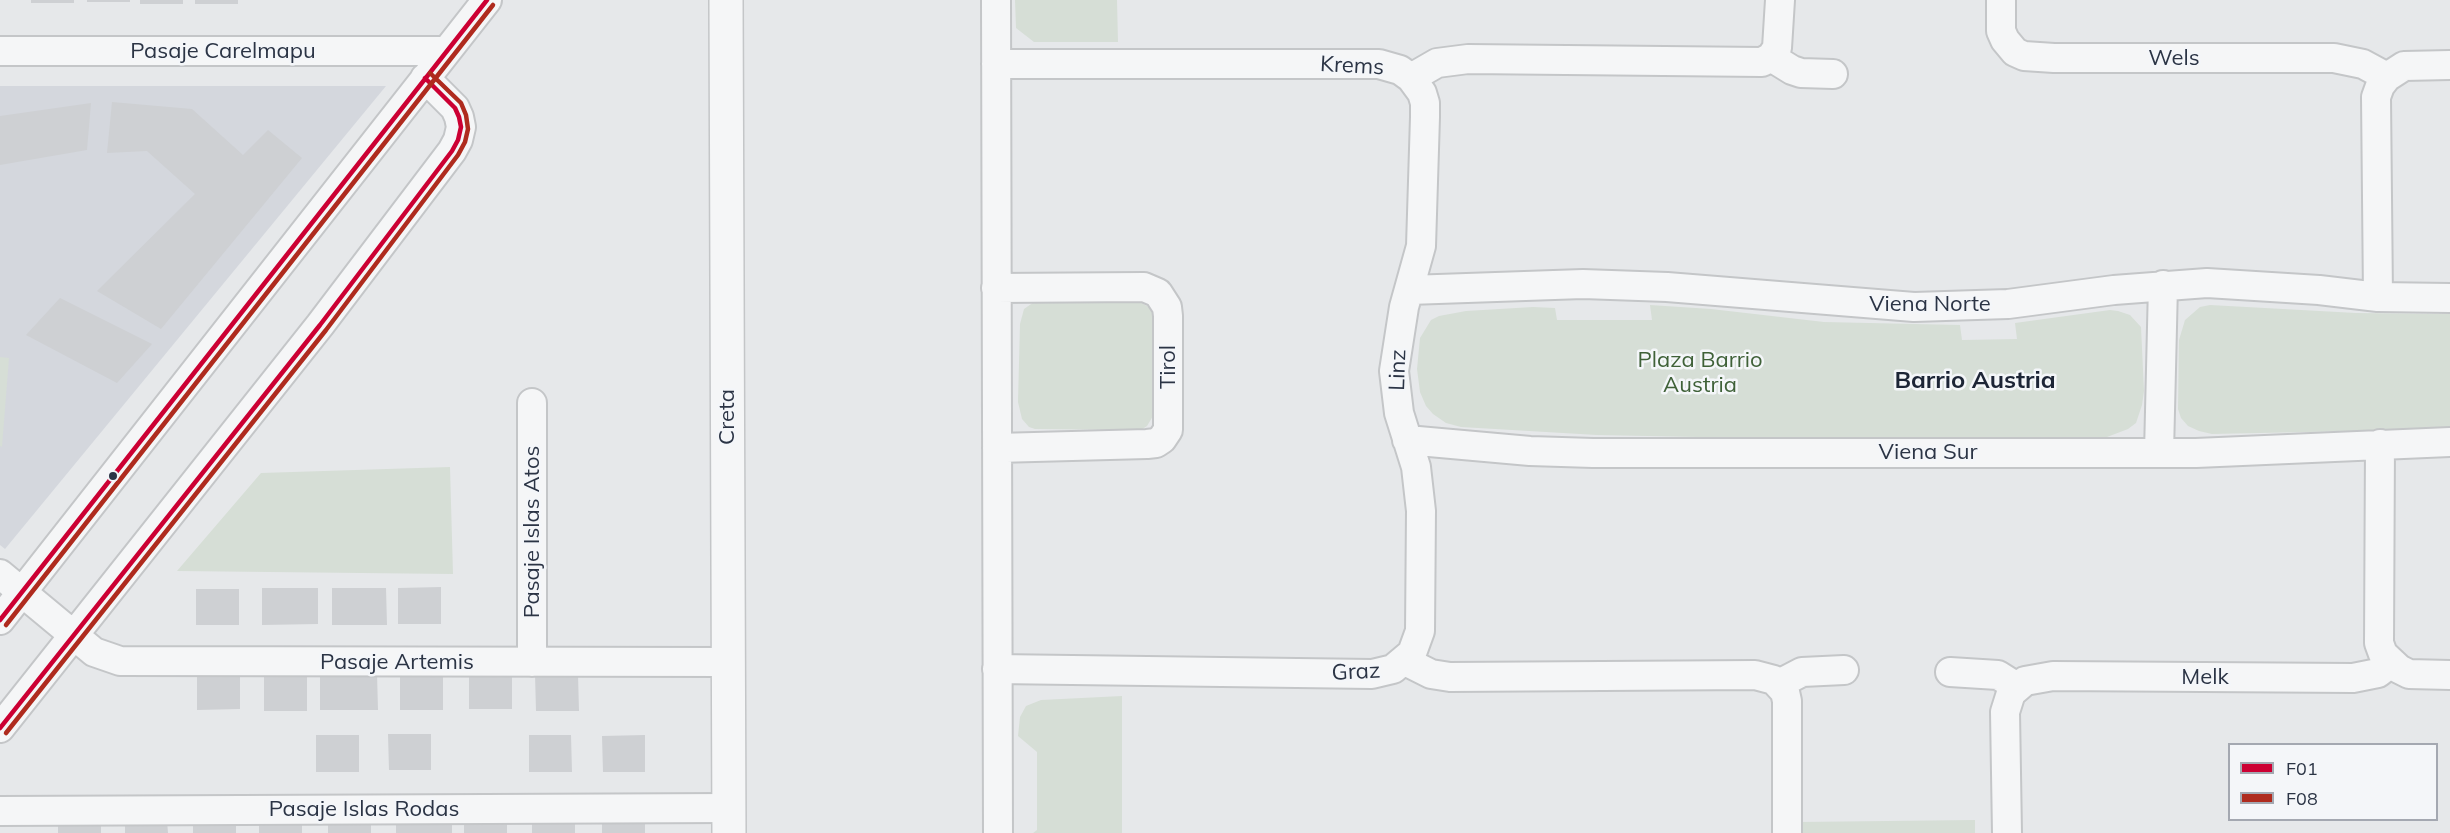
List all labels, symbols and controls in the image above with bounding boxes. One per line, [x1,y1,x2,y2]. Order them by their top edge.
street label: Pasaje Carelmapu [130,38,316,64]
street label: Wels [2148,45,2200,71]
street label: Krems [1319,51,1385,81]
street label: Viena Norte [1869,291,1991,317]
street label: Tirol [1155,345,1181,389]
park label: Plaza Barrio Austria [1638,347,1762,398]
street label: Linz [1384,349,1412,391]
district label: Barrio Austria [1894,367,2056,395]
street label: Creta [714,389,740,445]
street label: Viena Sur [1879,439,1977,465]
street label: Pasaje Islas Atos [519,446,545,618]
unlabelled marker [107,470,119,482]
street label: Pasaje Artemis [320,649,474,675]
street label: Graz [1331,658,1381,686]
street label: Melk [2181,664,2229,690]
legend [2228,743,2438,821]
text: F01 [2286,757,2318,780]
text: F08 [2286,787,2318,810]
street label: Pasaje Islas Rodas [269,796,459,822]

